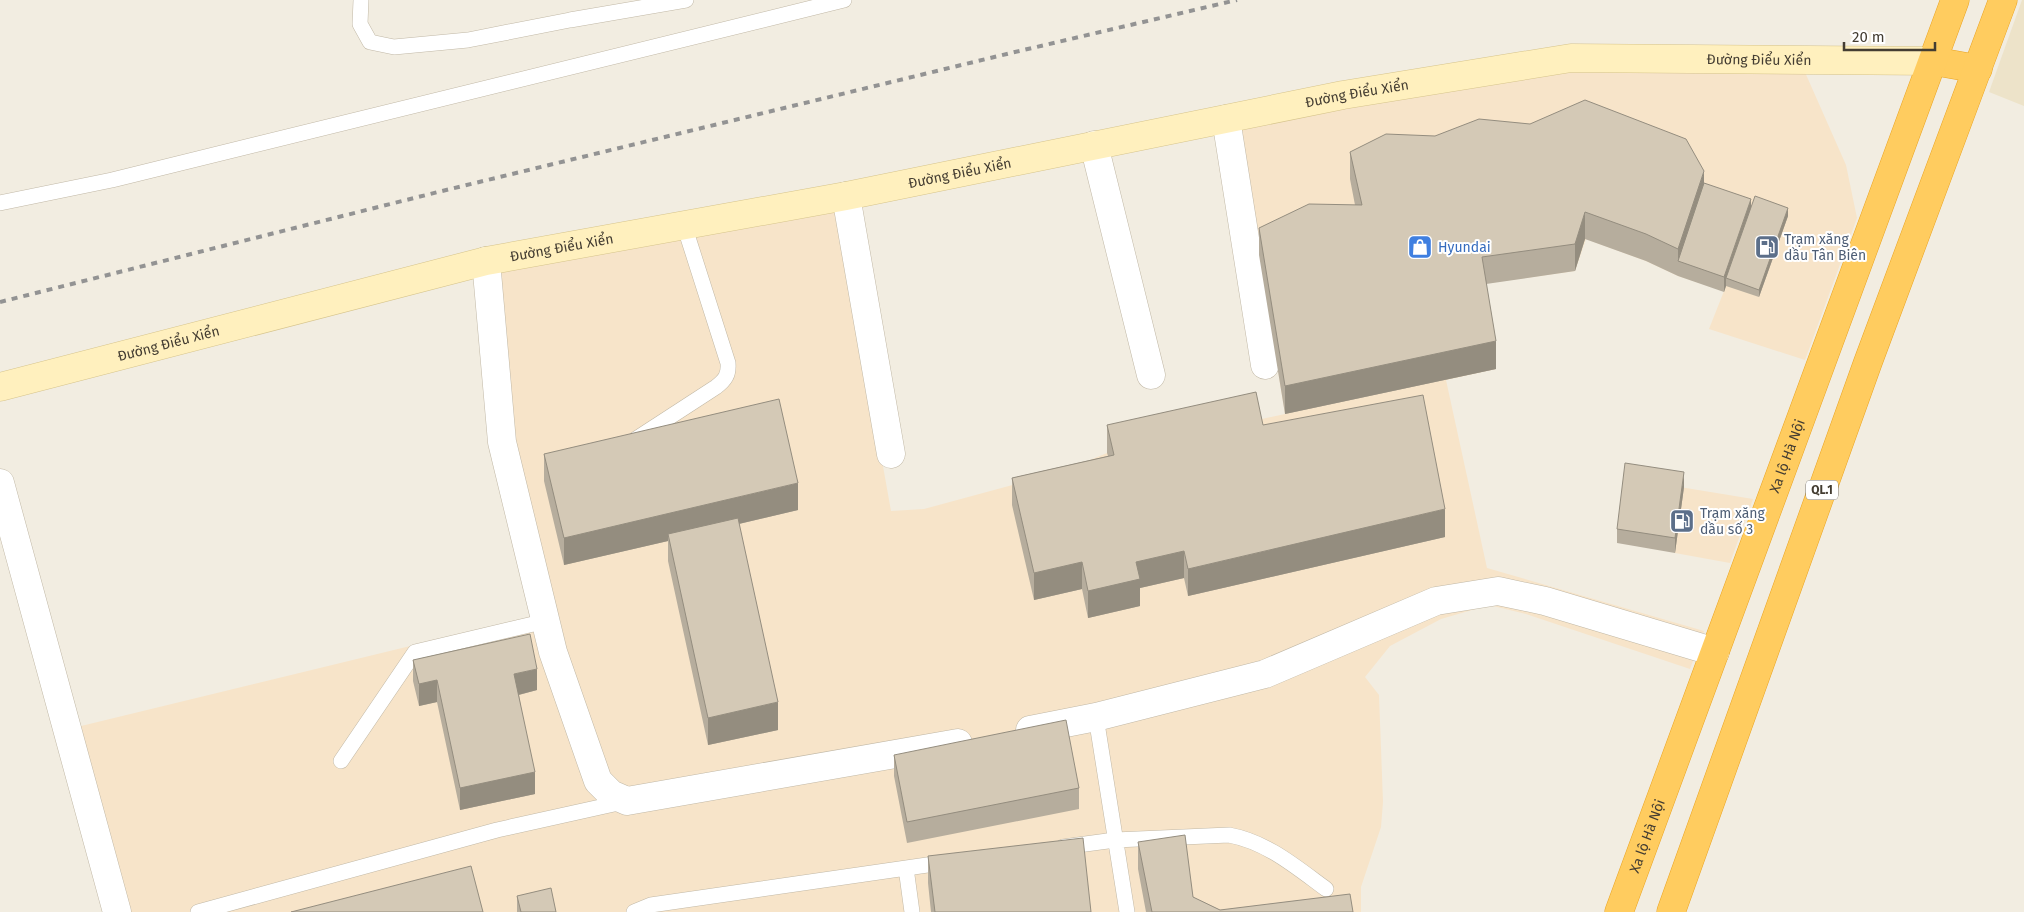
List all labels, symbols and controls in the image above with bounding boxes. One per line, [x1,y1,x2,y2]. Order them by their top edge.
scale bar [1844,20,1935,52]
text: 20 m [1852,28,1885,46]
street label: Đường Điểu Xiển [1706,50,1811,68]
street label: Đường Điểu Xiển [1304,76,1410,111]
street label: Đường Điểu Xiển [907,154,1013,192]
street label: Đường Điểu Xiển [509,230,615,265]
place label: Trạm xăng dầu Tân Biên [1784,231,1866,264]
shop icon: Hyundai [1407,234,1433,260]
fuel station icon: Trạm xăng dầu Tân Biên [1754,234,1780,260]
place label: Hyundai [1438,239,1491,256]
street label: Đường Điểu Xiển [116,322,221,365]
street label: Xa lộ Hà Nội [1766,417,1808,495]
road number: QL.1 [1806,480,1838,500]
place label: Trạm xăng dầu số 3 [1700,505,1765,538]
fuel station icon: Trạm xăng dầu số 3 [1669,508,1695,534]
street label: Xa lộ Hà Nội [1626,797,1668,875]

